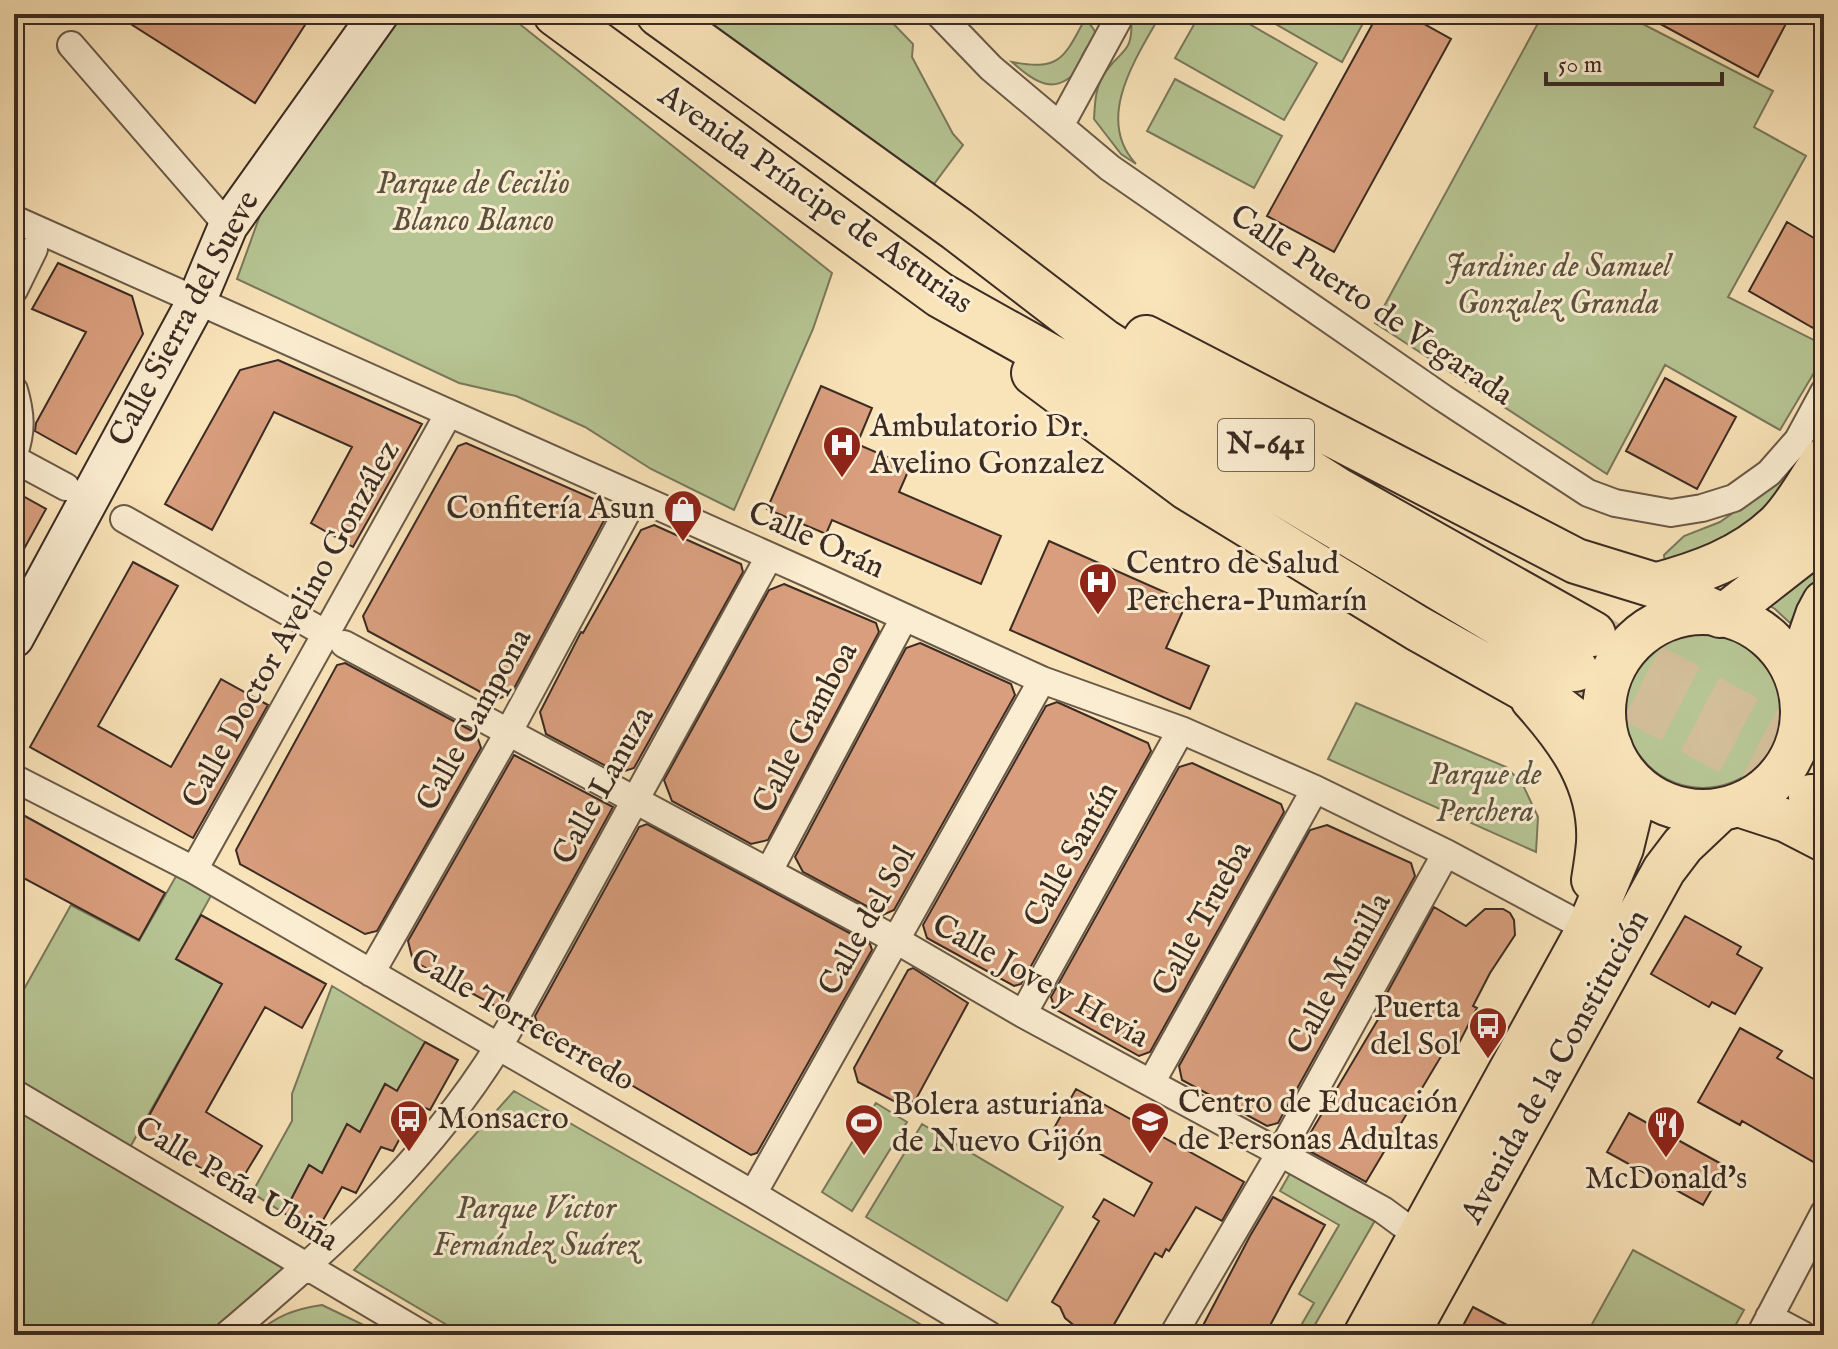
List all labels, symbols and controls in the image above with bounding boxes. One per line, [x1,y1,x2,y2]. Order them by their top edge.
scale bar [1546,36,1722,86]
text: 50 m [1558,50,1602,81]
street label: Avenida Príncipe de Asturias [649,75,980,324]
park label: Parque de Cecilio Blanco Blanco [376,164,570,242]
street label: Calle Sierra del Sueve [100,184,270,454]
street label: Calle Puerto de Vegarada [1222,196,1521,416]
park label: Jardines de Samuel Gonzalez Granda [1445,247,1673,325]
place label: Ambulatorio Dr. Avelino Gonzalez [869,407,1105,485]
road number: N-641 [1218,419,1314,471]
hospital icon: Ambulatorio Dr. Avelino Gonzalez [821,424,863,479]
street label: Calle Doctor Avelino González [174,434,410,816]
shop icon: Confitería Asun [662,488,704,543]
place label: Confitería Asun [446,489,655,530]
street label: Calle Orán [741,493,891,589]
place label: Centro de Salud Perchera-Pumarín [1126,544,1367,622]
hospital icon: Centro de Salud Perchera-Pumarín [1077,561,1119,616]
street label: Calle Campona [408,621,542,819]
street label: Calle Gamboa [744,635,868,821]
street label: Calle Lanuza [544,700,664,872]
park label: Parque de Perchera [1428,755,1542,833]
street label: Calle Santín [1015,775,1129,935]
street label: Calle Trueba [1144,834,1262,1004]
street label: Calle del Sol [810,838,926,1003]
street label: Calle Munilla [1279,886,1401,1062]
street label: Avenida de la Constitución [1452,903,1659,1232]
street label: Calle Jove y Hevia [924,905,1156,1059]
street label: Calle Torrecerredo [402,940,642,1102]
place label: Puerta del Sol [1370,988,1460,1066]
bus stop icon: Puerta del Sol [1467,1005,1509,1060]
place label: Centro de Educación de Personas Adultas [1178,1083,1458,1161]
place label: Bolera asturiana de Nuevo Gijón [892,1085,1104,1163]
bus stop icon: Monsacro [388,1098,430,1153]
place label: Monsacro [437,1099,569,1140]
school or university icon: Centro de Educación de Personas Adultas [1129,1100,1171,1155]
sports icon: Bolera asturiana de Nuevo Gijón [843,1102,885,1157]
restaurant icon: McDonald's [1645,1104,1687,1159]
street label: Calle Peña Ubiña [127,1108,346,1262]
place label: McDonald's [1585,1159,1747,1200]
park label: Parque Victor Fernández Suárez [433,1189,642,1267]

